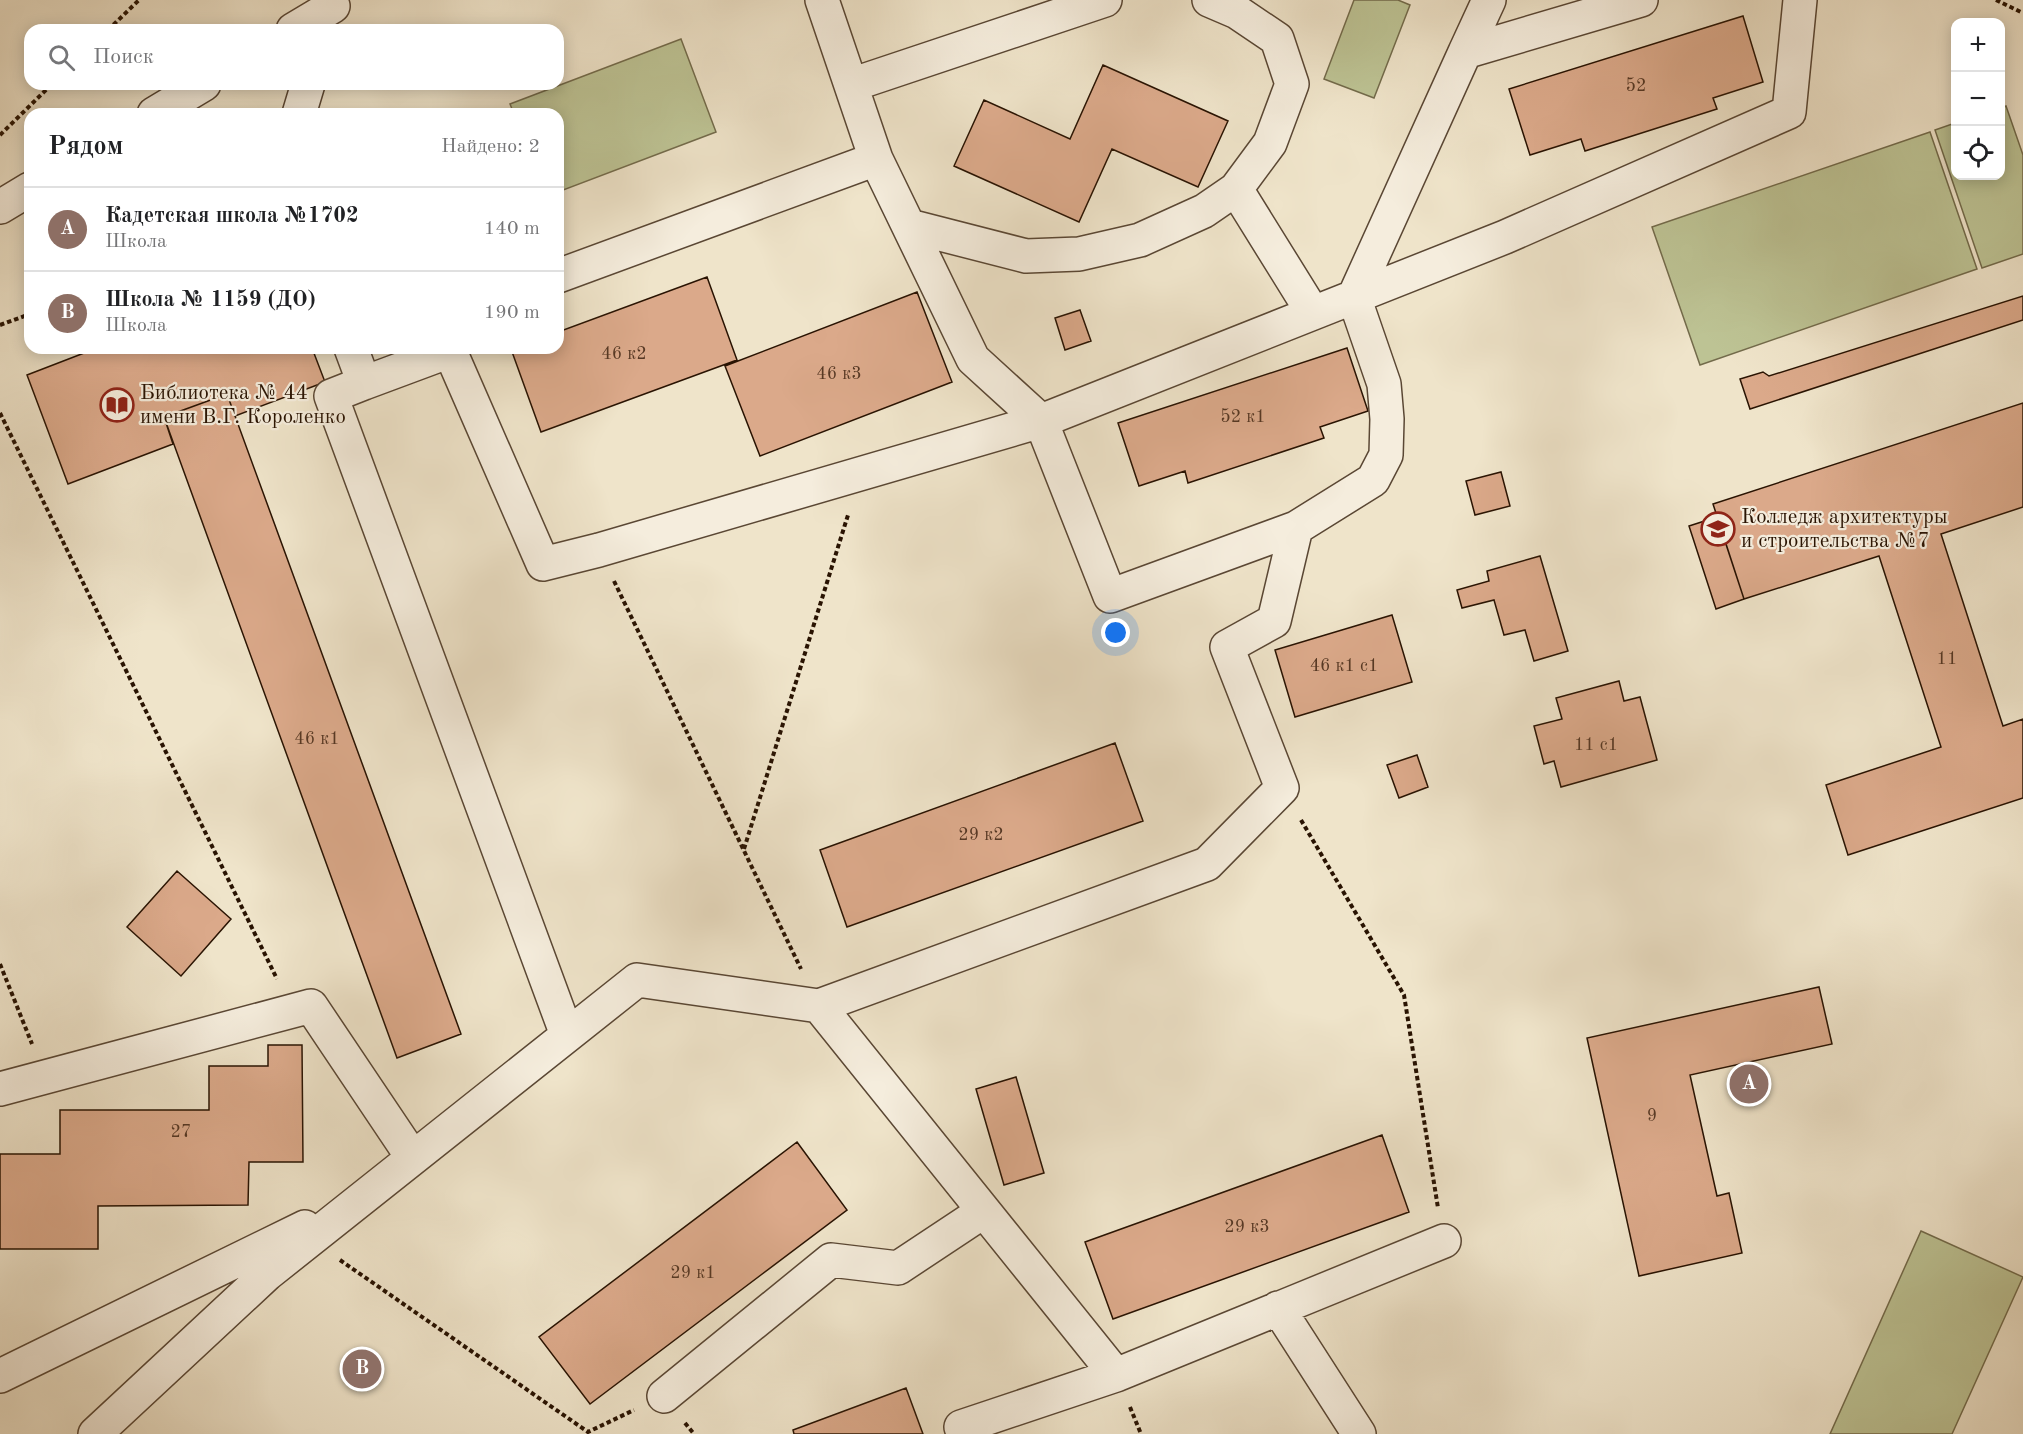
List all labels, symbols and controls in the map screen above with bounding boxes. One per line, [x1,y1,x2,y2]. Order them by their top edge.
map controls [1951,18,2005,180]
button: + [1951,18,2005,72]
search box [24,24,564,90]
icon: search [45,41,78,74]
text: Поиск [93,46,154,68]
button: − [1951,72,2005,126]
house number: 52 [1626,77,1646,95]
button: locate [1951,126,2005,180]
text: Рядом [48,134,123,160]
text: Найдено: 2 [441,137,540,157]
text: Кадетская школа №1702 [105,205,359,227]
text: A [60,219,75,239]
text: 140 m [484,219,540,239]
text: Школа [105,232,167,252]
text: Школа № 1159 (ДО) [105,289,316,311]
text: B [60,303,75,323]
text: 190 m [484,303,540,323]
text: Школа [105,316,167,336]
house number: 46 к2 [601,345,647,363]
house number: 46 к3 [816,365,862,383]
place label: Библиотека № 44 имени В.Г. Короленко [140,383,346,428]
library icon: Библиотека № 44 имени В.Г. Короленко [99,387,135,423]
house number: 52 к1 [1220,408,1266,426]
place label: Колледж архитектуры и строительства №7 [1741,507,1948,552]
school or university icon: Колледж архитектуры и строительства №7 [1700,511,1736,547]
your location [1101,618,1130,647]
house number: 11 [1937,650,1957,668]
house number: 46 к1 с1 [1310,657,1378,675]
house number: 46 к1 [294,730,340,748]
house number: 11 с1 [1574,736,1618,754]
house number: 29 к2 [958,826,1004,844]
pin: A [1730,1062,1768,1106]
house number: 9 [1647,1107,1657,1125]
house number: 27 [171,1123,191,1141]
house number: 29 к3 [1224,1218,1270,1236]
house number: 29 к1 [670,1264,716,1282]
pin: B [342,1346,382,1392]

